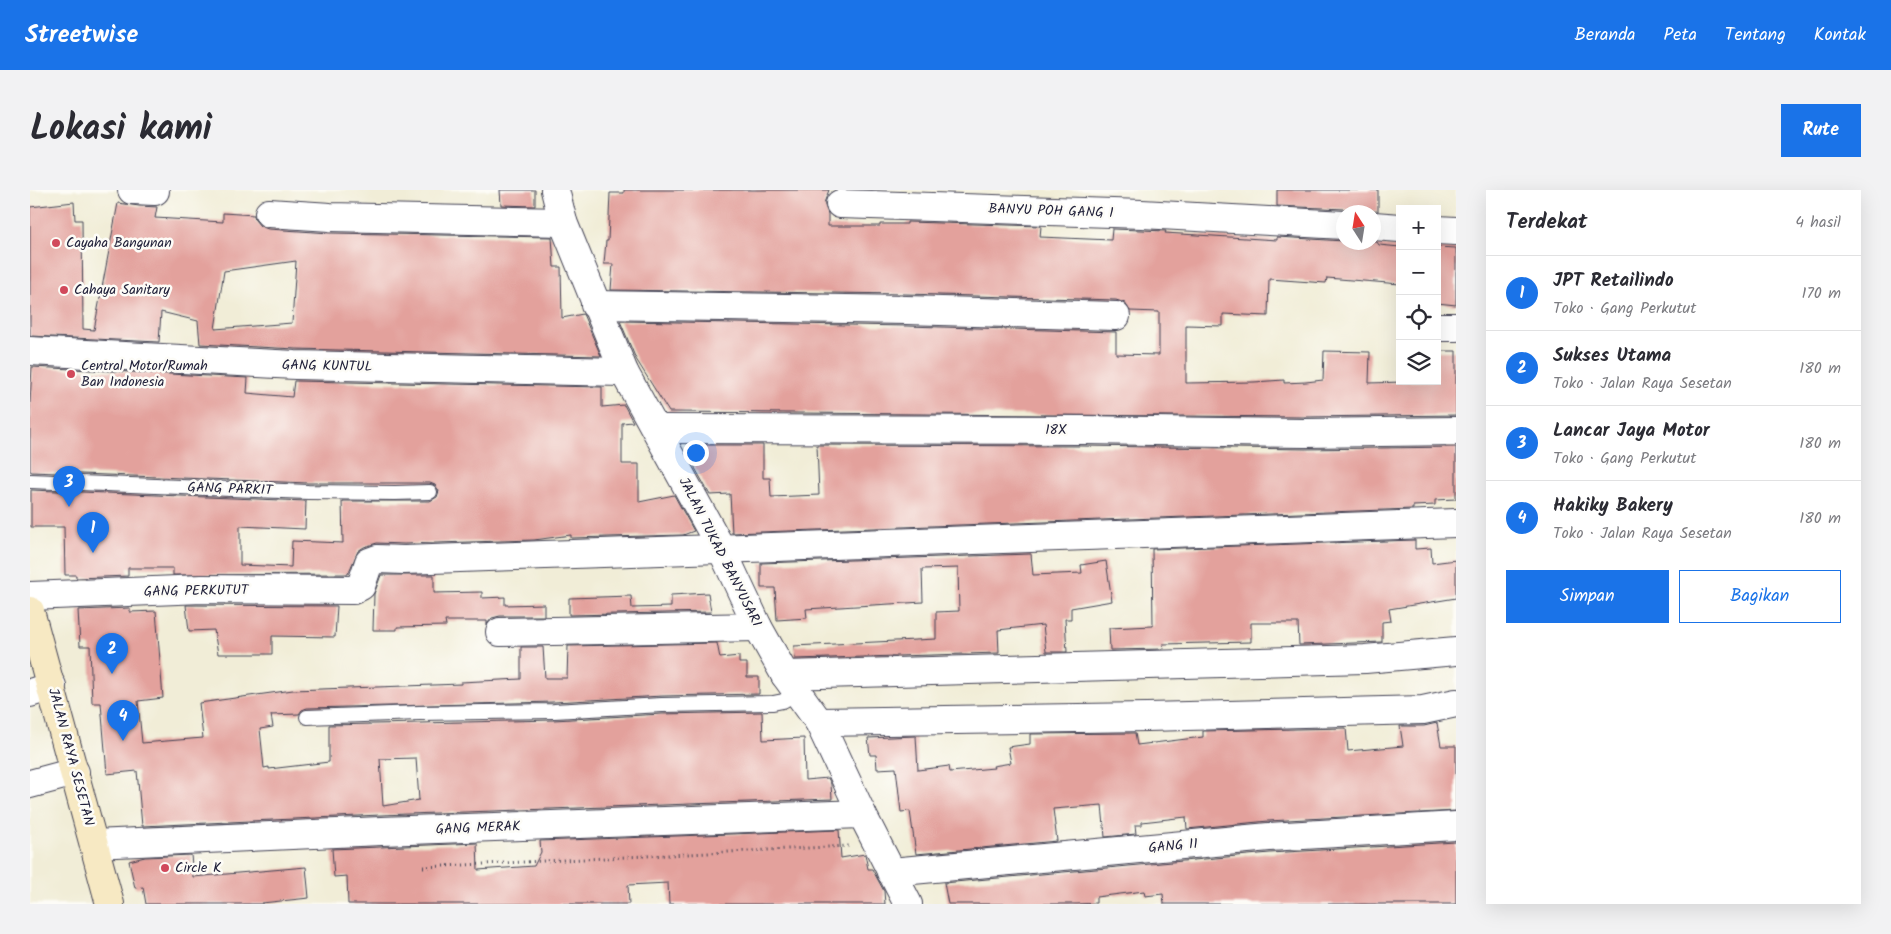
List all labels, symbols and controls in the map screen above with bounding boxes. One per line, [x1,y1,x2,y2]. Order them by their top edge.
text: Streetwise [25,16,138,55]
text: Beranda [1575,21,1636,50]
text: Peta [1664,21,1697,50]
text: Tentang [1725,21,1786,50]
text: Kontak [1814,21,1866,50]
text: Lokasi kami [30,102,212,158]
button: Rute [1781,104,1861,157]
street label: BANYU POH GANG 1 [988,198,1114,224]
north arrow [1336,205,1381,250]
map controls [1396,205,1441,385]
button: + [1396,205,1441,250]
text: Terdekat [1506,206,1587,239]
text: 4 hasil [1795,210,1841,235]
place label: Cayaha Bangunan [66,232,172,254]
marker: Cayaha Bangunan [50,237,62,249]
button: − [1396,250,1441,295]
text: JPT Retailindo [1553,266,1674,296]
place label: Cahaya Sanitary [74,279,170,301]
text: 1 [1520,281,1524,306]
text: 170 m [1801,281,1841,306]
marker: Cahaya Sanitary [58,284,70,296]
button: locate [1396,295,1441,340]
text: Toko · Gang Perkutut [1553,296,1696,321]
button: layers [1396,340,1441,385]
text: Sukses Utama [1553,341,1671,371]
street label: GANG KUNTUL [282,354,372,378]
place label: Central Motor/Rumah Ban Indonesia [81,355,208,393]
text: 2 [1517,356,1527,381]
text: 180 m [1799,356,1841,381]
marker: Central Motor/Rumah Ban Indonesia [65,368,77,380]
text: Toko · Jalan Raya Sesetan [1553,371,1732,396]
text: Lancar Jaya Motor [1553,416,1710,446]
street label: 18X [1045,419,1067,441]
text: 3 [1518,431,1526,456]
text: 180 m [1799,431,1841,456]
your location [683,440,709,466]
text: Toko · Gang Perkutut [1553,446,1696,471]
pin: 3 [53,466,85,507]
street label: JALAN TUKAD BANYUSARI [673,473,767,631]
street label: GANG PARKIT [187,477,274,502]
text: Hakiky Bakery [1553,491,1673,521]
text: 4 [1518,506,1526,531]
text: 180 m [1799,506,1841,531]
pin: 1 [77,512,109,553]
text: Toko · Jalan Raya Sesetan [1553,521,1732,546]
button: Simpan [1506,570,1669,623]
button: Bagikan [1679,570,1841,623]
street label: GANG PERKUTUT [143,579,250,603]
pin: 2 [96,633,128,674]
street label: JALAN RAYA SESETAN [42,686,100,829]
pin: 4 [107,700,139,741]
street label: GANG MERAK [435,815,522,840]
street label: GANG 11 [1147,833,1199,859]
place label: Circle K [175,857,222,879]
marker: Circle K [159,862,171,874]

